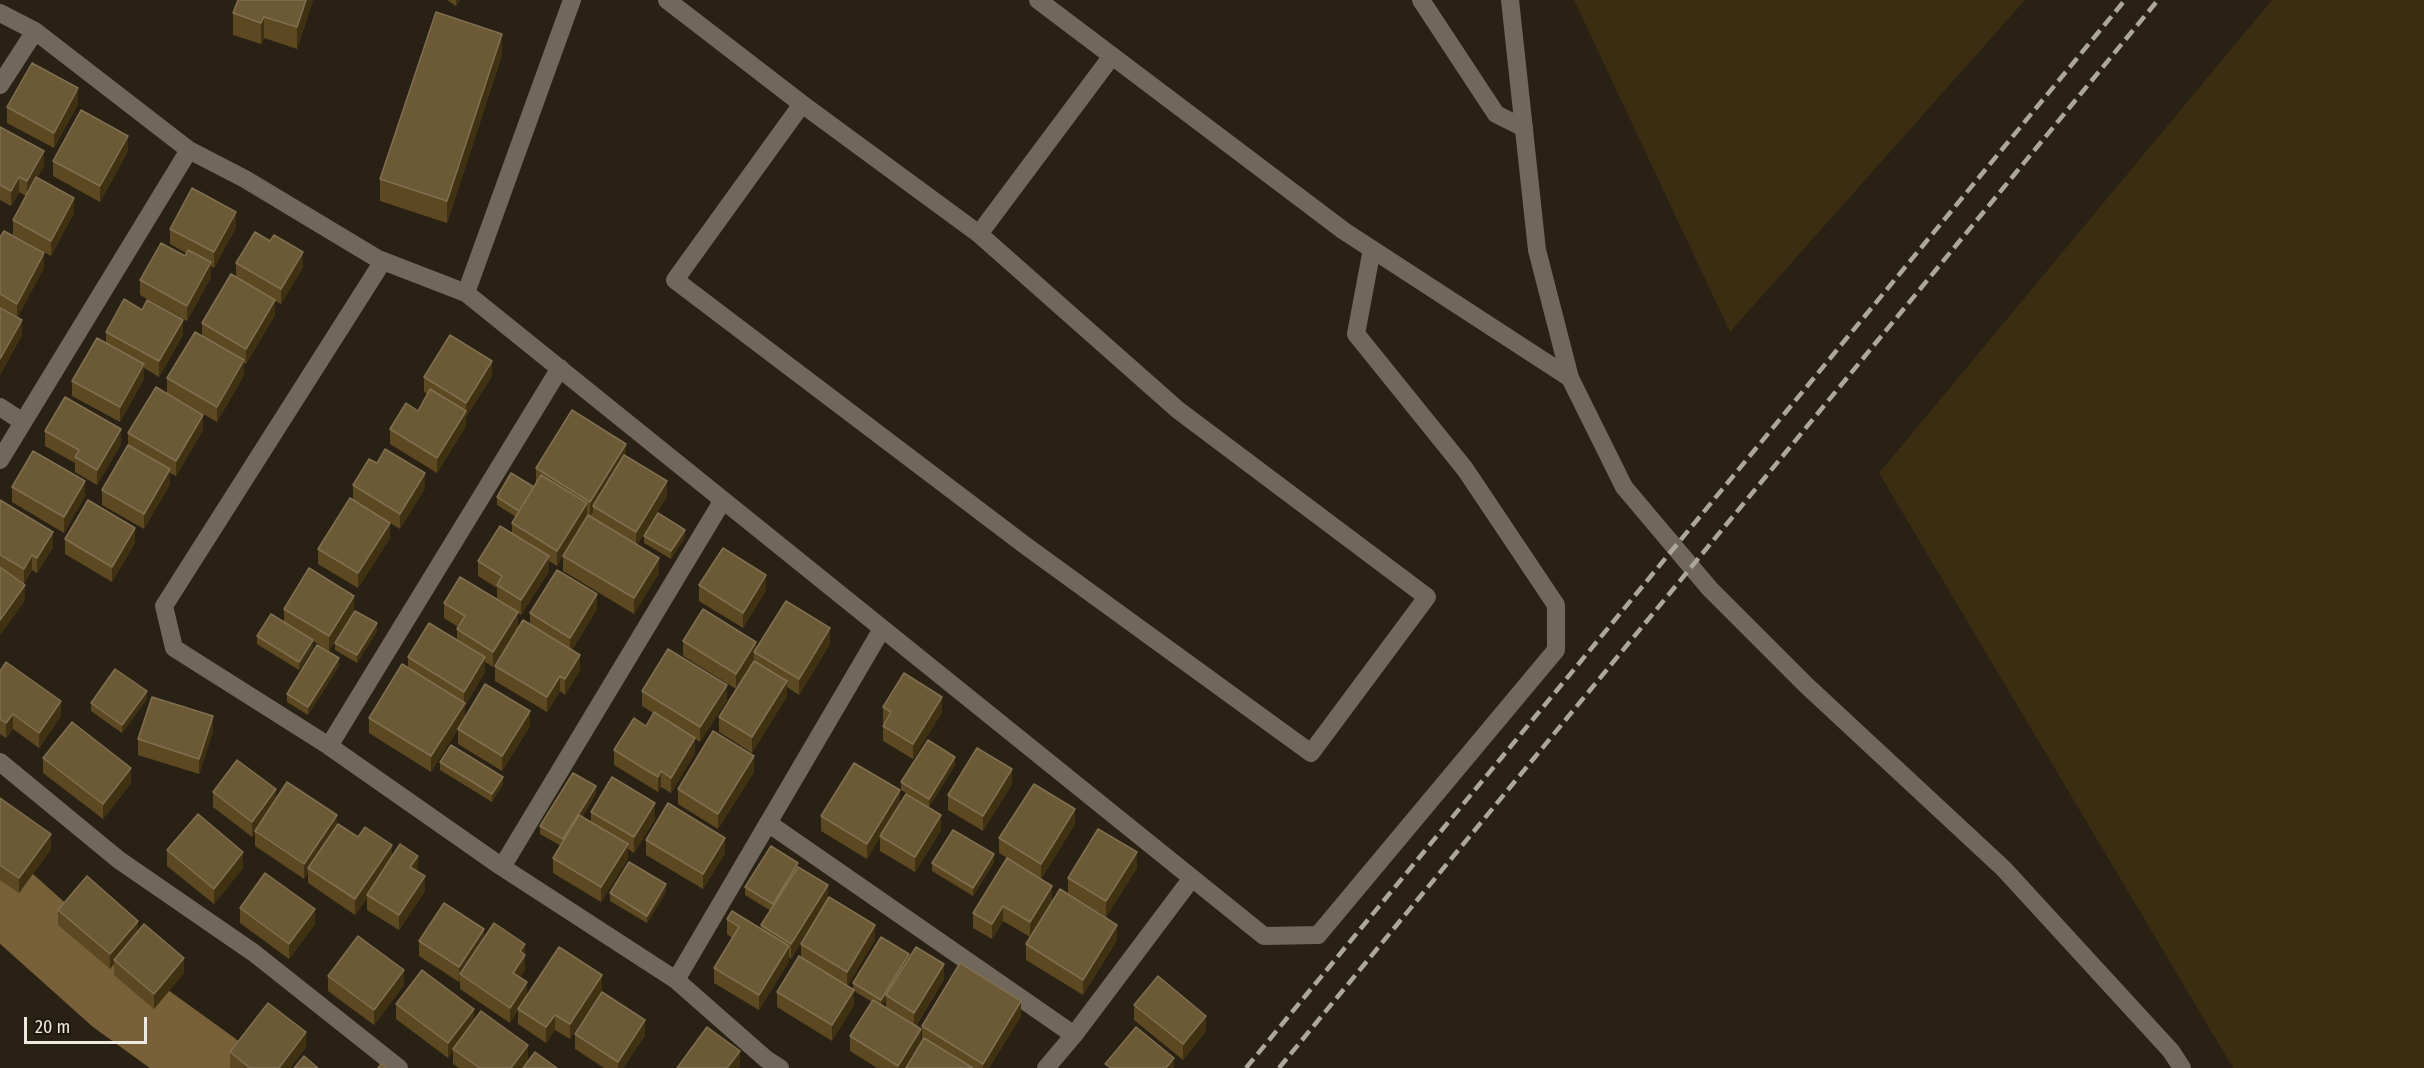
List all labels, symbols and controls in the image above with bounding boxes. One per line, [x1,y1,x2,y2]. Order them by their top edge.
scale bar [27,1005,150,1043]
text: 20 m [35,1016,70,1038]

